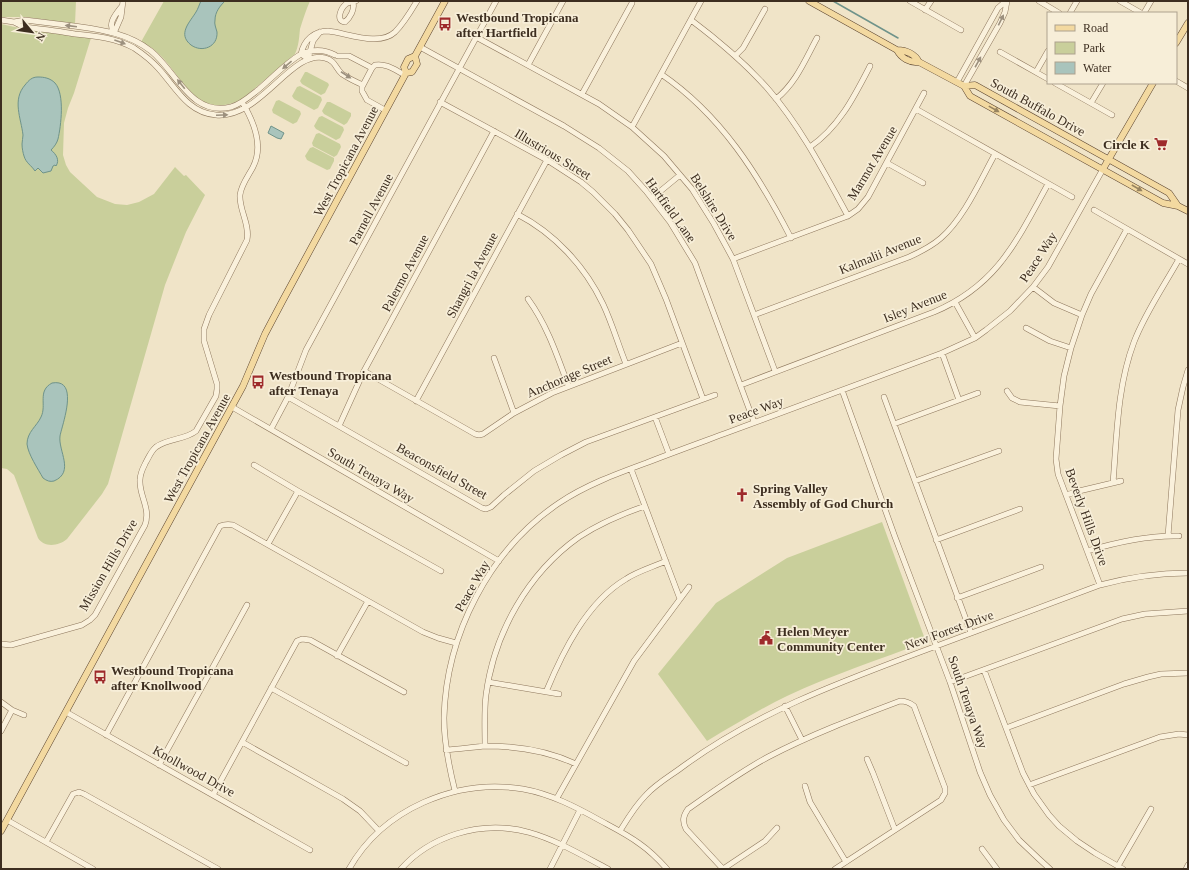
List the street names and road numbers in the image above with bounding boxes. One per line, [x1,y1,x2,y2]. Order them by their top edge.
street label: South Buffalo Drive [988,75,1088,139]
street label: West Tropicana Avenue [311,103,382,219]
street label: Marmot Avenue [844,123,900,203]
street label: Illustrious Street [512,125,594,183]
street label: Parnell Avenue [346,170,396,247]
street label: Belshire Drive [687,171,741,243]
street label: Hartfield Lane [643,175,700,245]
street label: Shangri la Avenue [443,229,501,320]
street label: Peace Way [1016,229,1060,285]
street label: Kalmalii Avenue [837,231,924,277]
street label: Palermo Avenue [378,232,432,314]
street label: Isley Avenue [881,286,949,326]
street label: Anchorage Street [524,351,614,401]
street label: West Tropicana Avenue [161,390,233,505]
street label: Peace Way [727,393,786,427]
street label: Beaconsfield Street [394,440,490,502]
street label: South Tenaya Way [325,444,417,506]
street label: Beverly Hills Drive [1062,466,1112,568]
street label: Mission Hills Drive [76,516,140,613]
street label: Peace Way [451,557,493,614]
street label: New Forest Drive [903,607,996,653]
street label: South Tenaya Way [945,654,991,751]
street label: Knollwood Drive [150,742,238,800]

